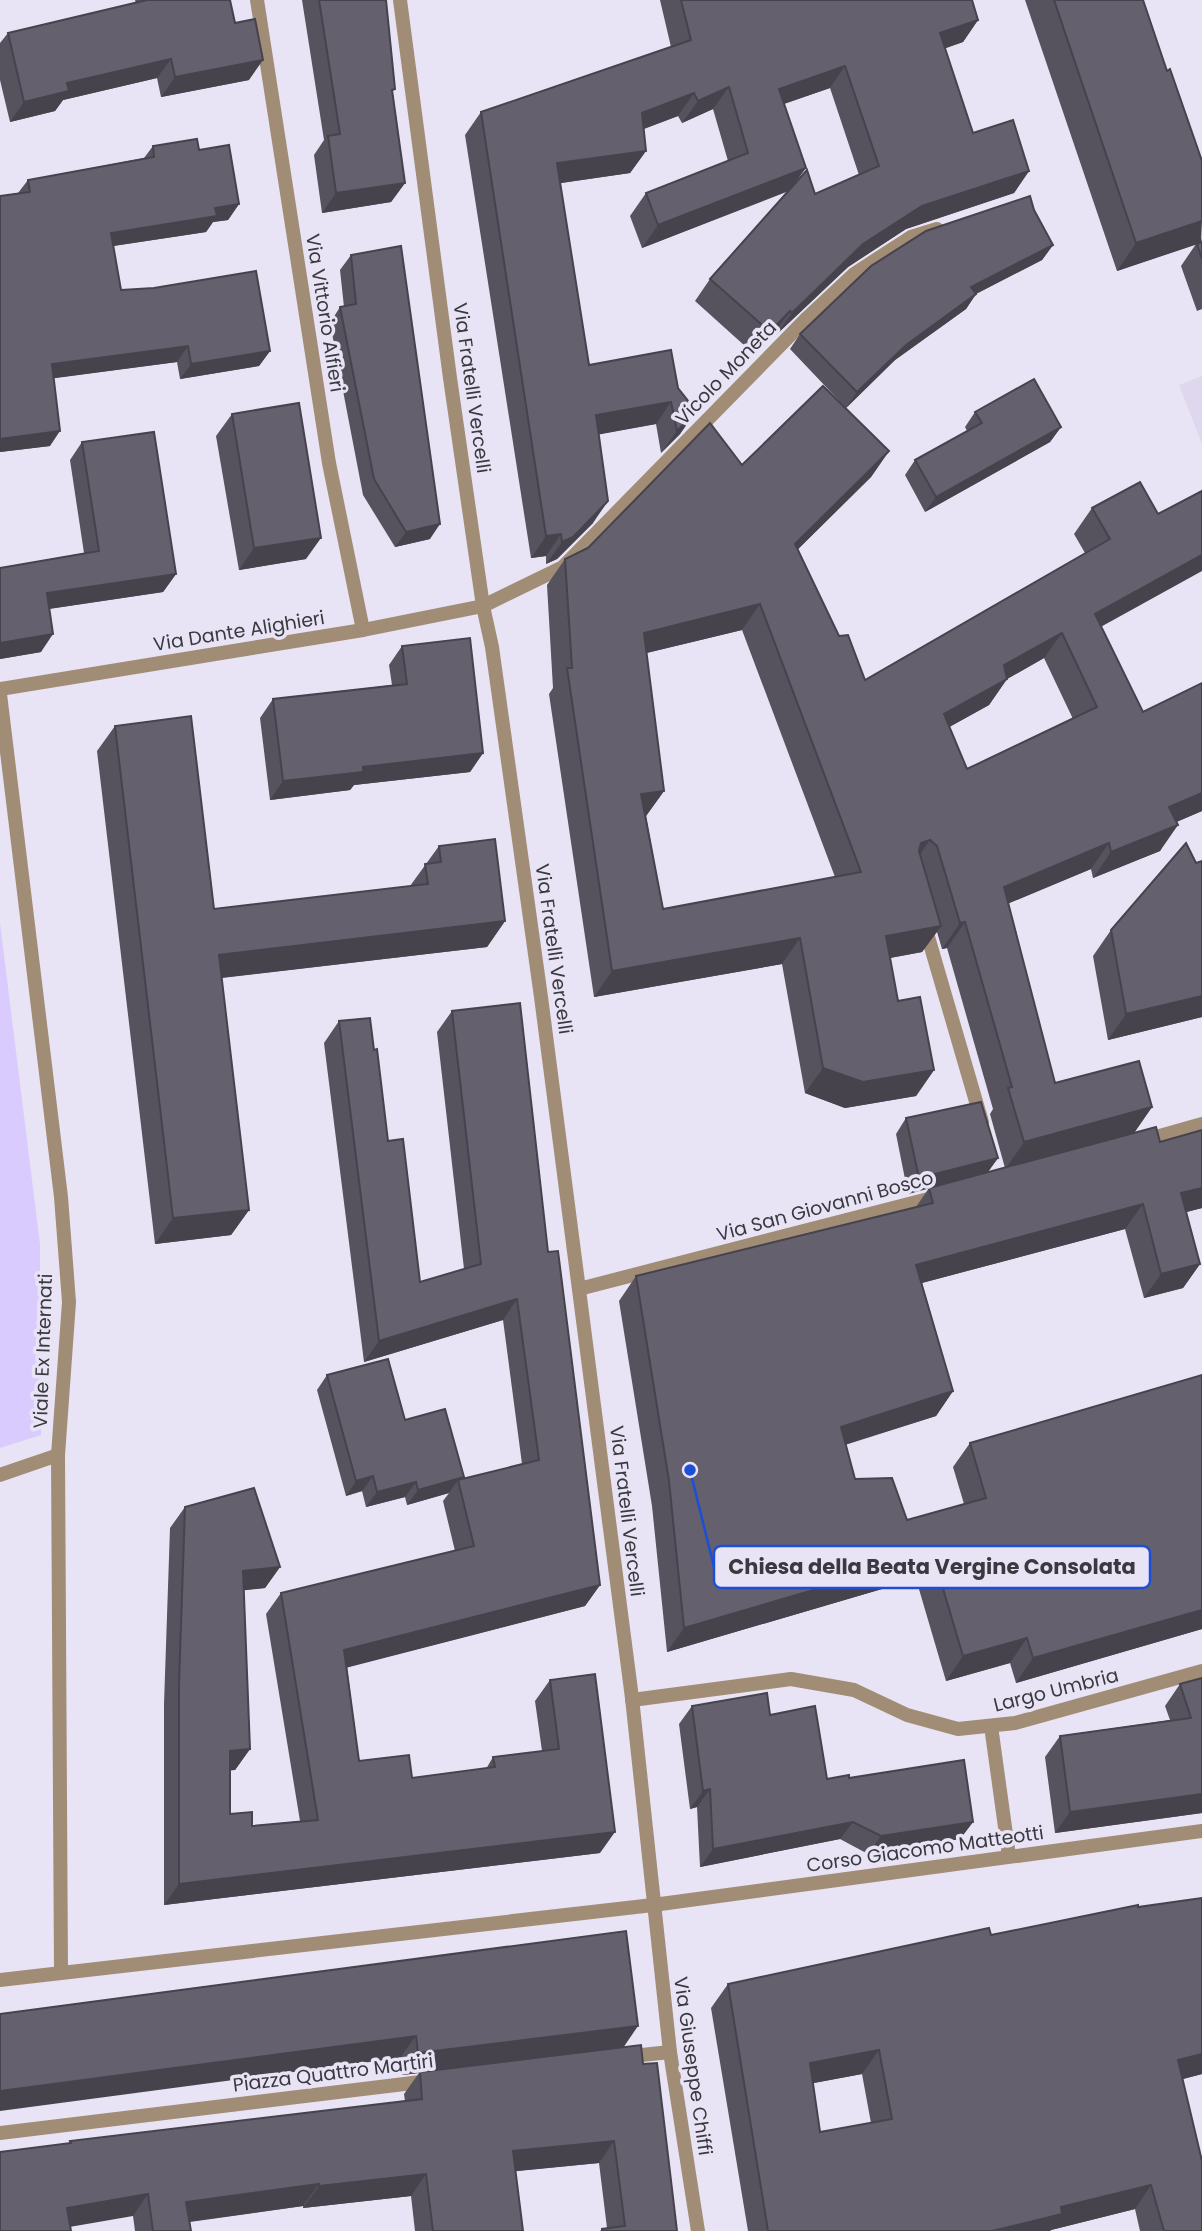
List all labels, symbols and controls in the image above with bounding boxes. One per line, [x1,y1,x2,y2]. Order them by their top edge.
street label: Via Vittorio Alfieri [299,232,351,394]
street label: Via Fratelli Vercelli [447,301,497,475]
street label: Vicolo Moneta [669,315,783,431]
street label: Via Dante Alighieri [151,604,327,658]
street label: Via Fratelli Vercelli [529,862,579,1036]
street label: Via San Giovanni Bosco [714,1164,936,1248]
street label: Viale Ex Internati [27,1273,59,1429]
street label: Via Fratelli Vercelli [603,1424,651,1598]
callout: Chiesa della Beata Vergine Consolata [714,1546,1150,1588]
text: Chiesa della Beata Vergine Consolata [728,1552,1136,1581]
street label: Largo Umbria [991,1661,1121,1719]
street label: Corso Giacomo Matteotti [805,1819,1045,1879]
street label: Via Giuseppe Chiffi [667,1975,719,2157]
street label: Piazza Quattro Martiri [231,2047,435,2099]

